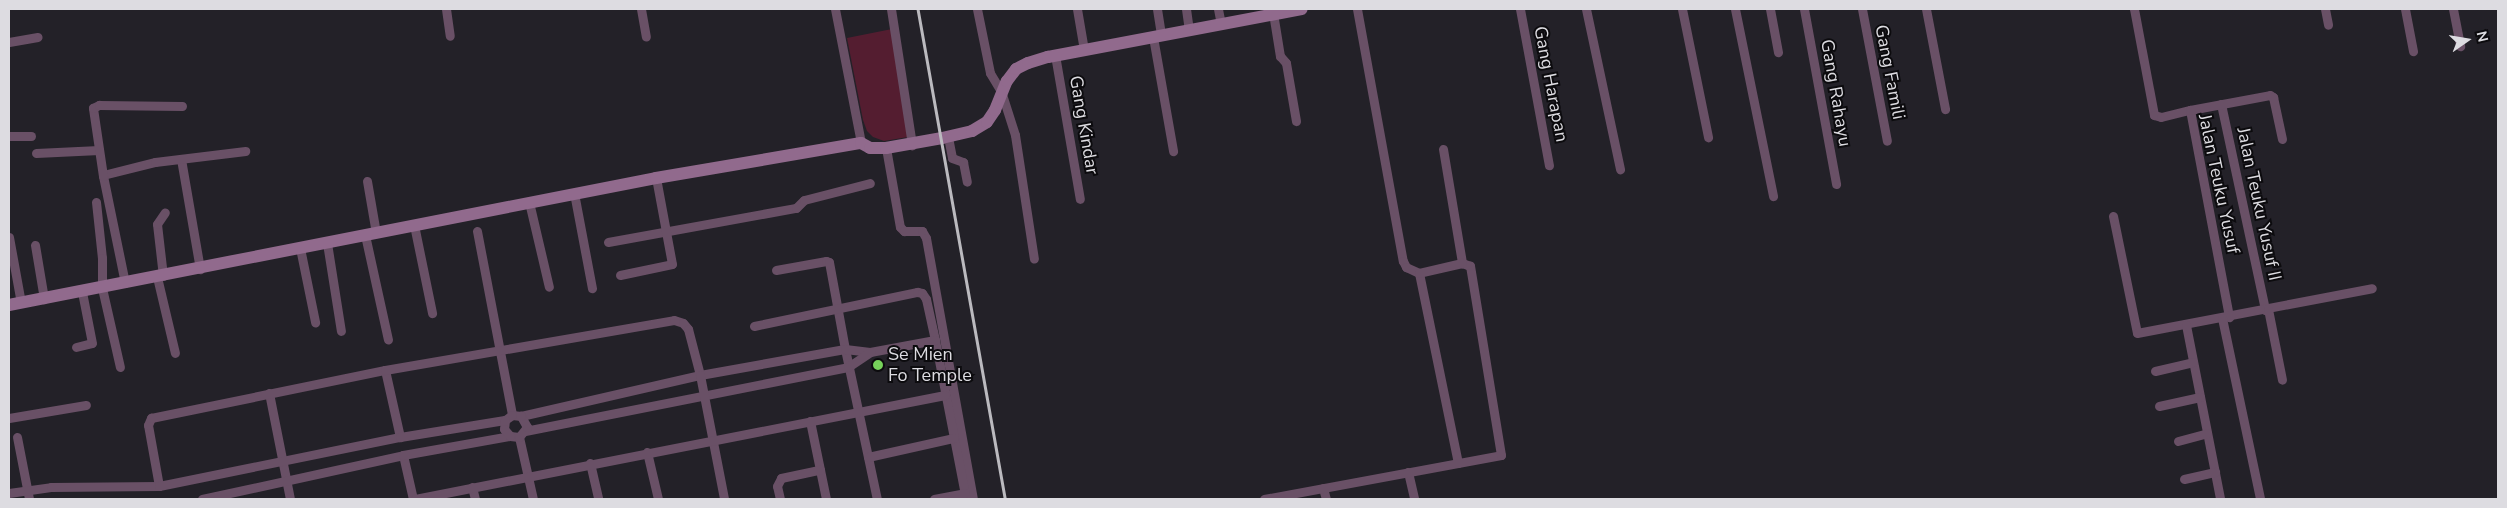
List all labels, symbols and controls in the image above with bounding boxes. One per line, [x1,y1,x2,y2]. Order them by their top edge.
north arrow [2442,15,2492,65]
street label: Gang Famili [1870,23,1910,121]
street label: Gang Harapan [1529,24,1573,144]
text: N [2472,29,2493,44]
street label: Gang Rahayu [1816,38,1856,148]
street label: Gang Kindar [1065,74,1103,176]
street label: Jalan Teuku Yusuf [2194,112,2244,256]
street label: Jalan Teuku Yusuf II [2232,125,2286,283]
place label: Se Mien Fo Temple [888,344,972,386]
marker: Se Mien Fo Temple [872,359,884,371]

